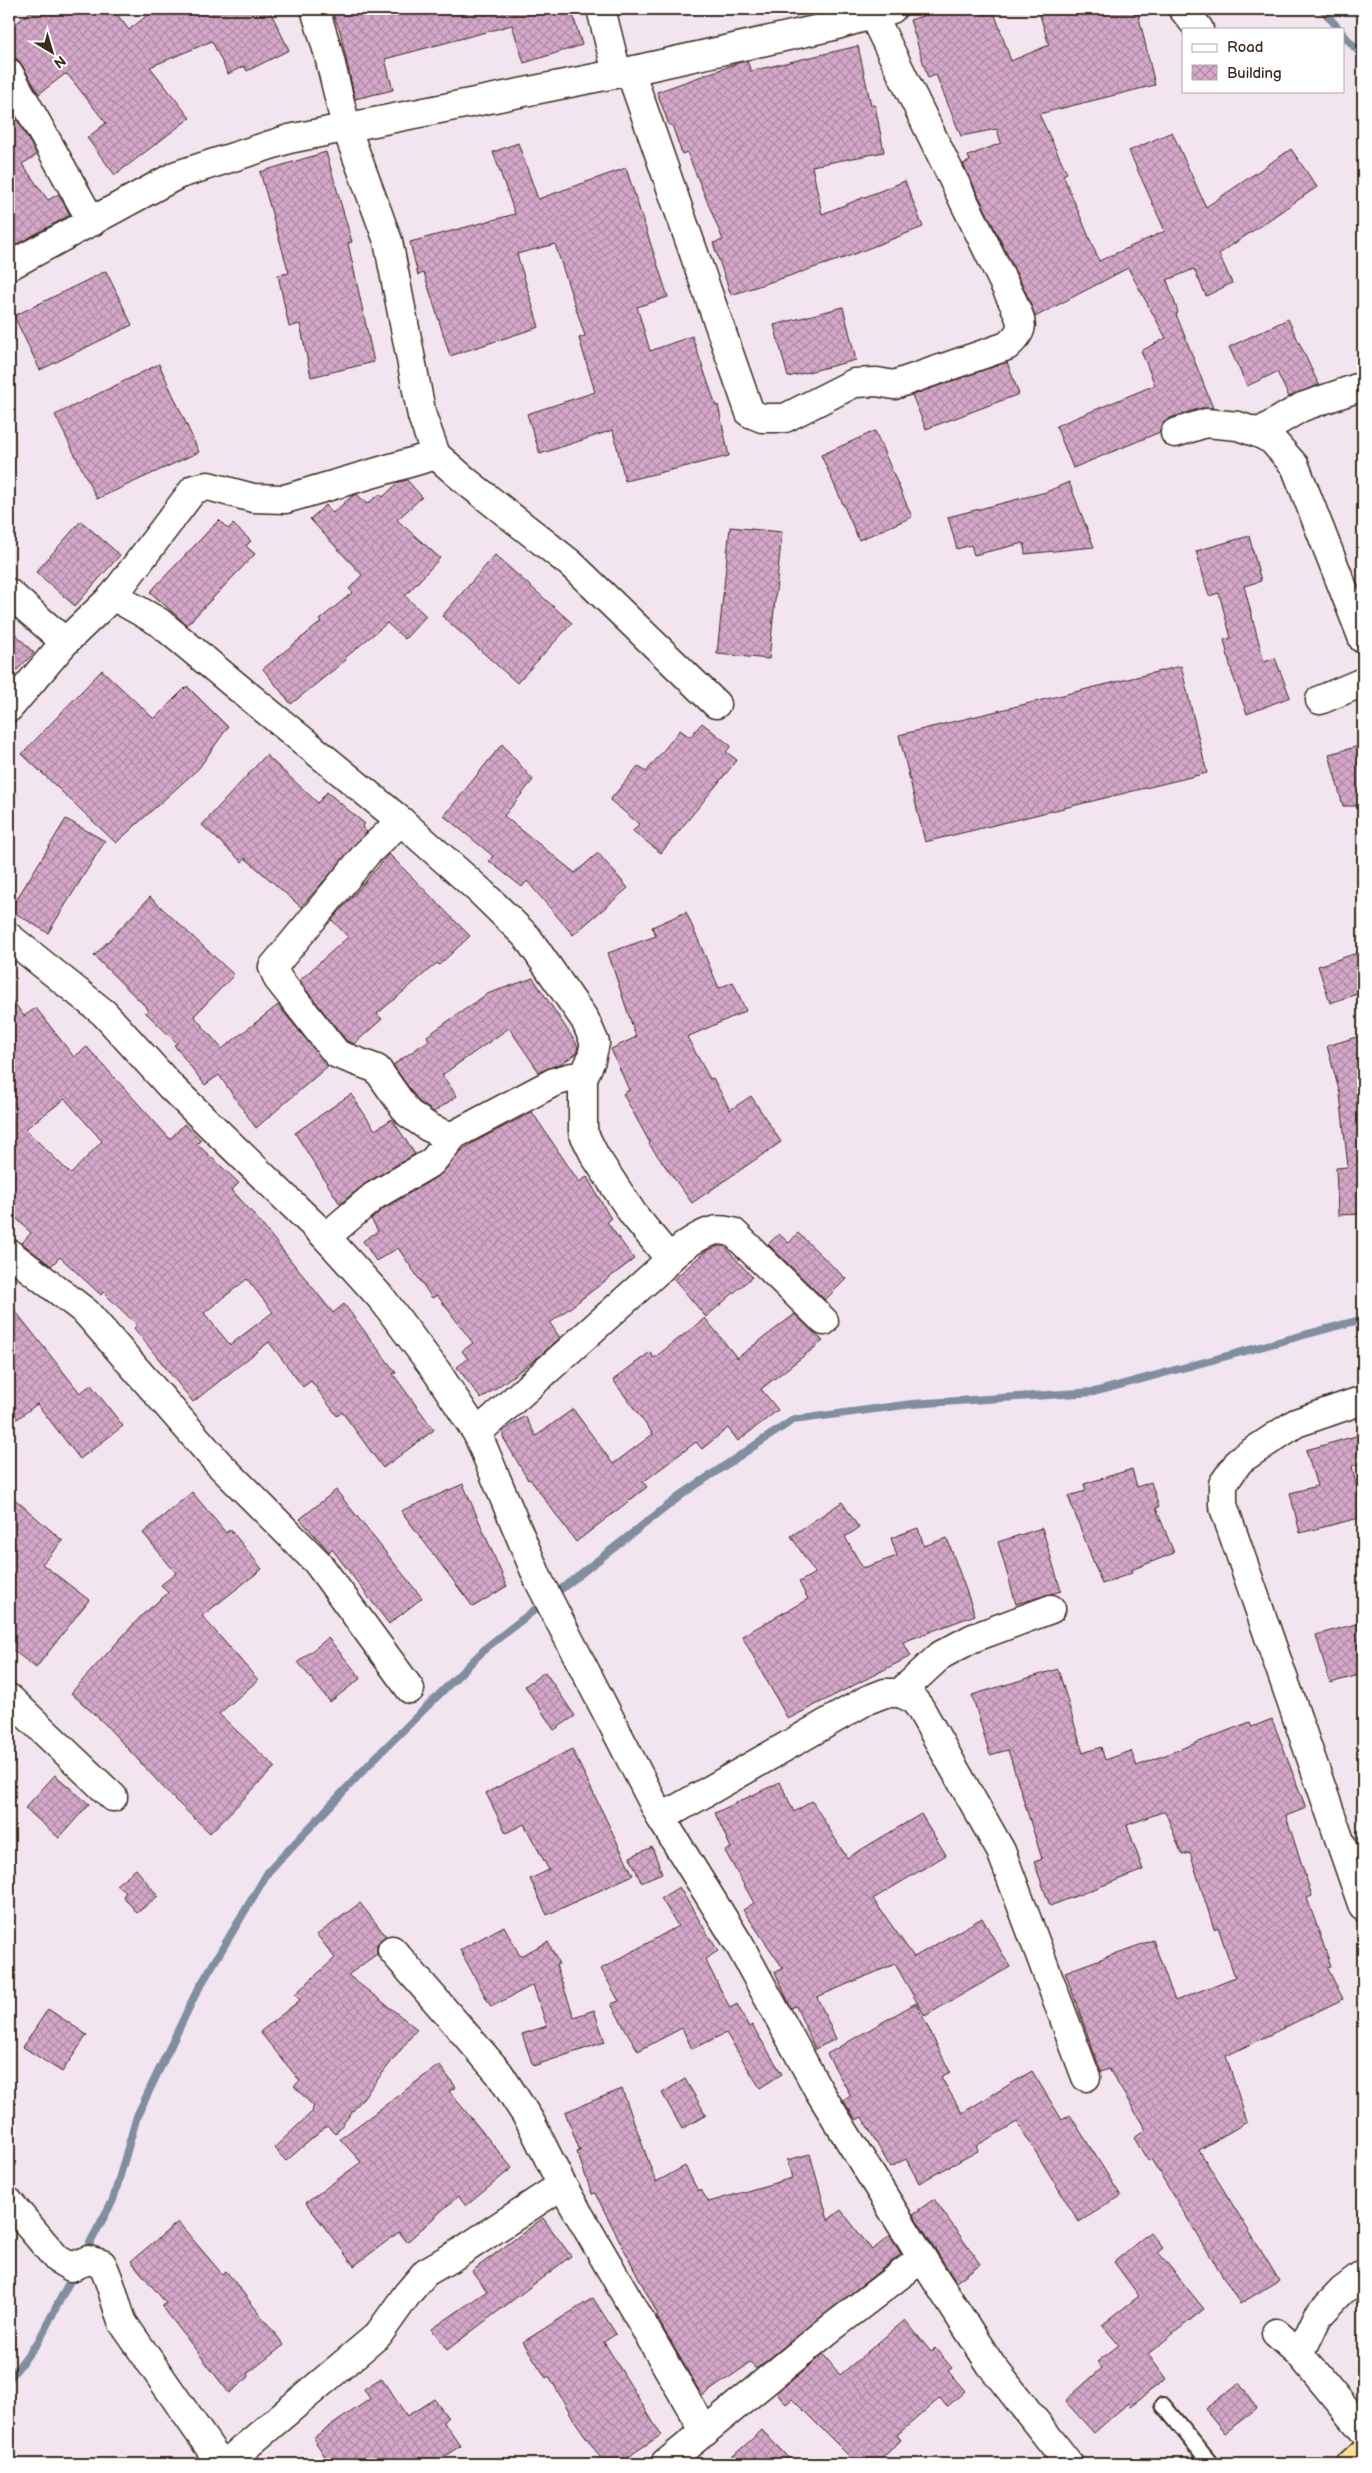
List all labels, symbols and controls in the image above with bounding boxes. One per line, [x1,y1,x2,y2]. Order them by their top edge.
north arrow [28,28,78,78]
legend [1182,28,1344,92]
text: Road [1227,38,1263,57]
text: N [50,52,69,72]
text: Building [1227,64,1282,83]

